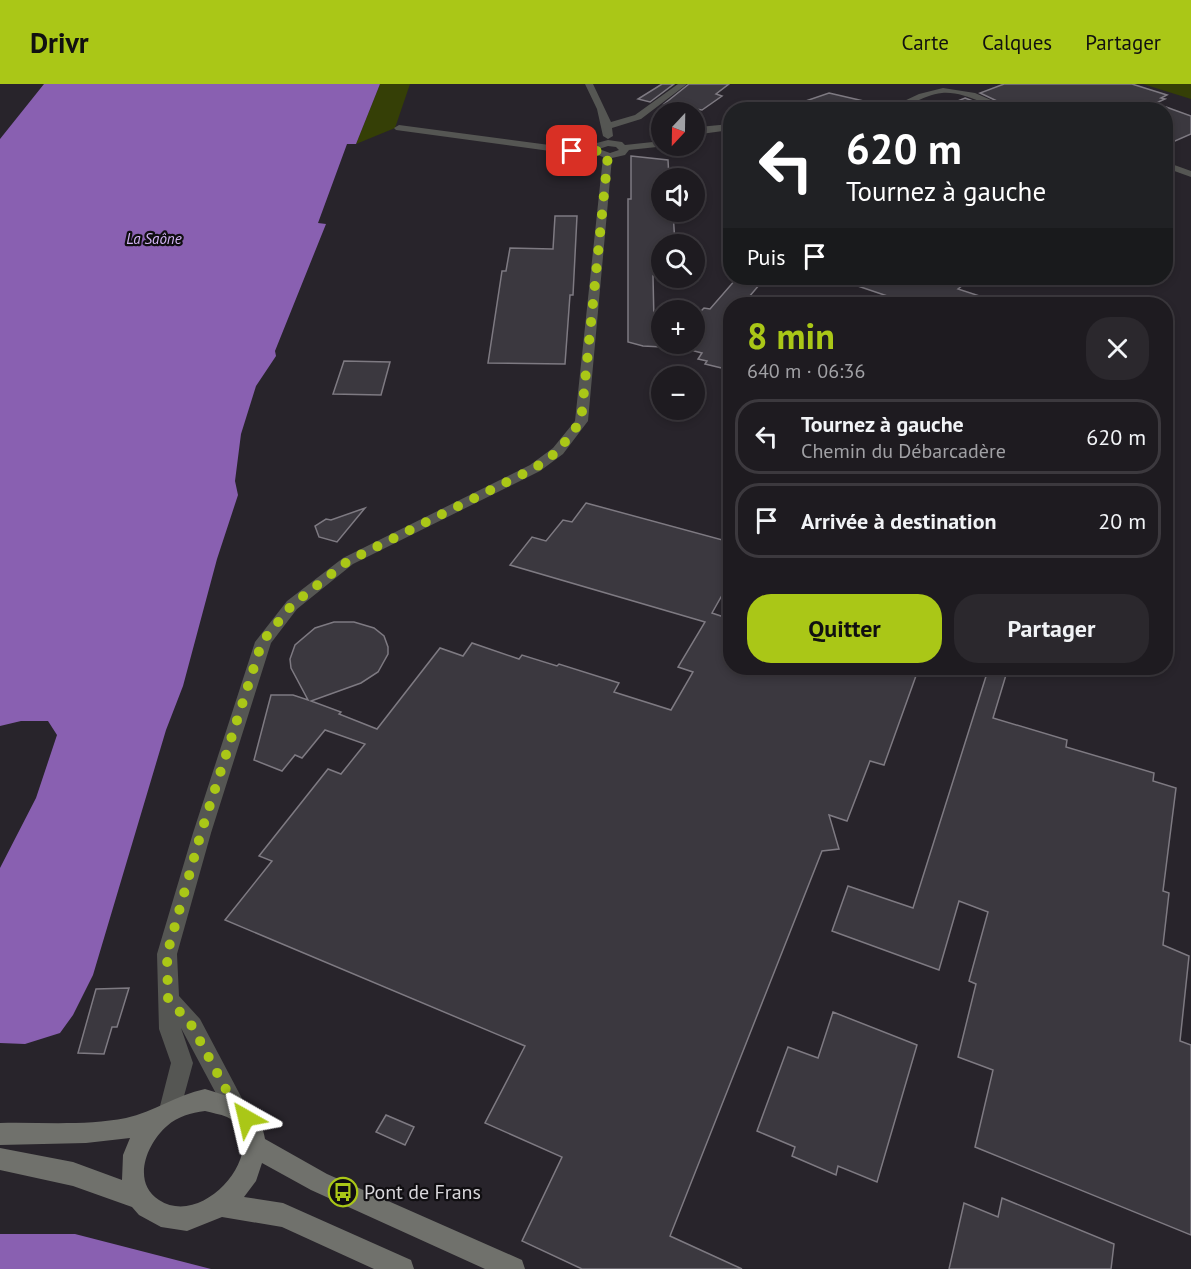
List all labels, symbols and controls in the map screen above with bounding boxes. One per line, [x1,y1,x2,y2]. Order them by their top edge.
text: Drivr [30,24,89,61]
text: Carte [902,29,949,56]
text: Calques [982,29,1052,56]
text: Partager [1085,29,1161,56]
north arrow [651,102,705,156]
map controls [651,102,705,420]
text: 620 m [846,121,962,176]
pin [546,125,597,176]
icon: left [747,126,825,204]
icon: arrive [555,134,588,167]
button: sound [651,168,705,222]
text: Tournez à gauche [846,174,1046,208]
water label: La Saône [126,229,182,248]
button: search [651,234,705,288]
icon: arrive [798,240,831,273]
text: Puis [747,243,786,271]
button: + [651,300,705,354]
text: 8 min [747,312,835,359]
button: close [1086,317,1149,380]
text: 640 m · 06:36 [747,358,865,384]
button: − [651,366,705,420]
text: Tournez à gauche [801,410,964,438]
icon: left [750,420,783,453]
text: 620 m [1086,423,1146,451]
text: Chemin du Débarcadère [801,438,1006,464]
icon: arrive [750,504,783,537]
text: Arrivée à destination [801,507,997,535]
text: 20 m [1098,507,1146,535]
button: Quitter [747,594,942,663]
button: Partager [954,594,1149,663]
position arrow [214,1086,278,1150]
bus stop icon: Pont de Frans [327,1176,359,1208]
place label: Pont de Frans [364,1179,481,1205]

